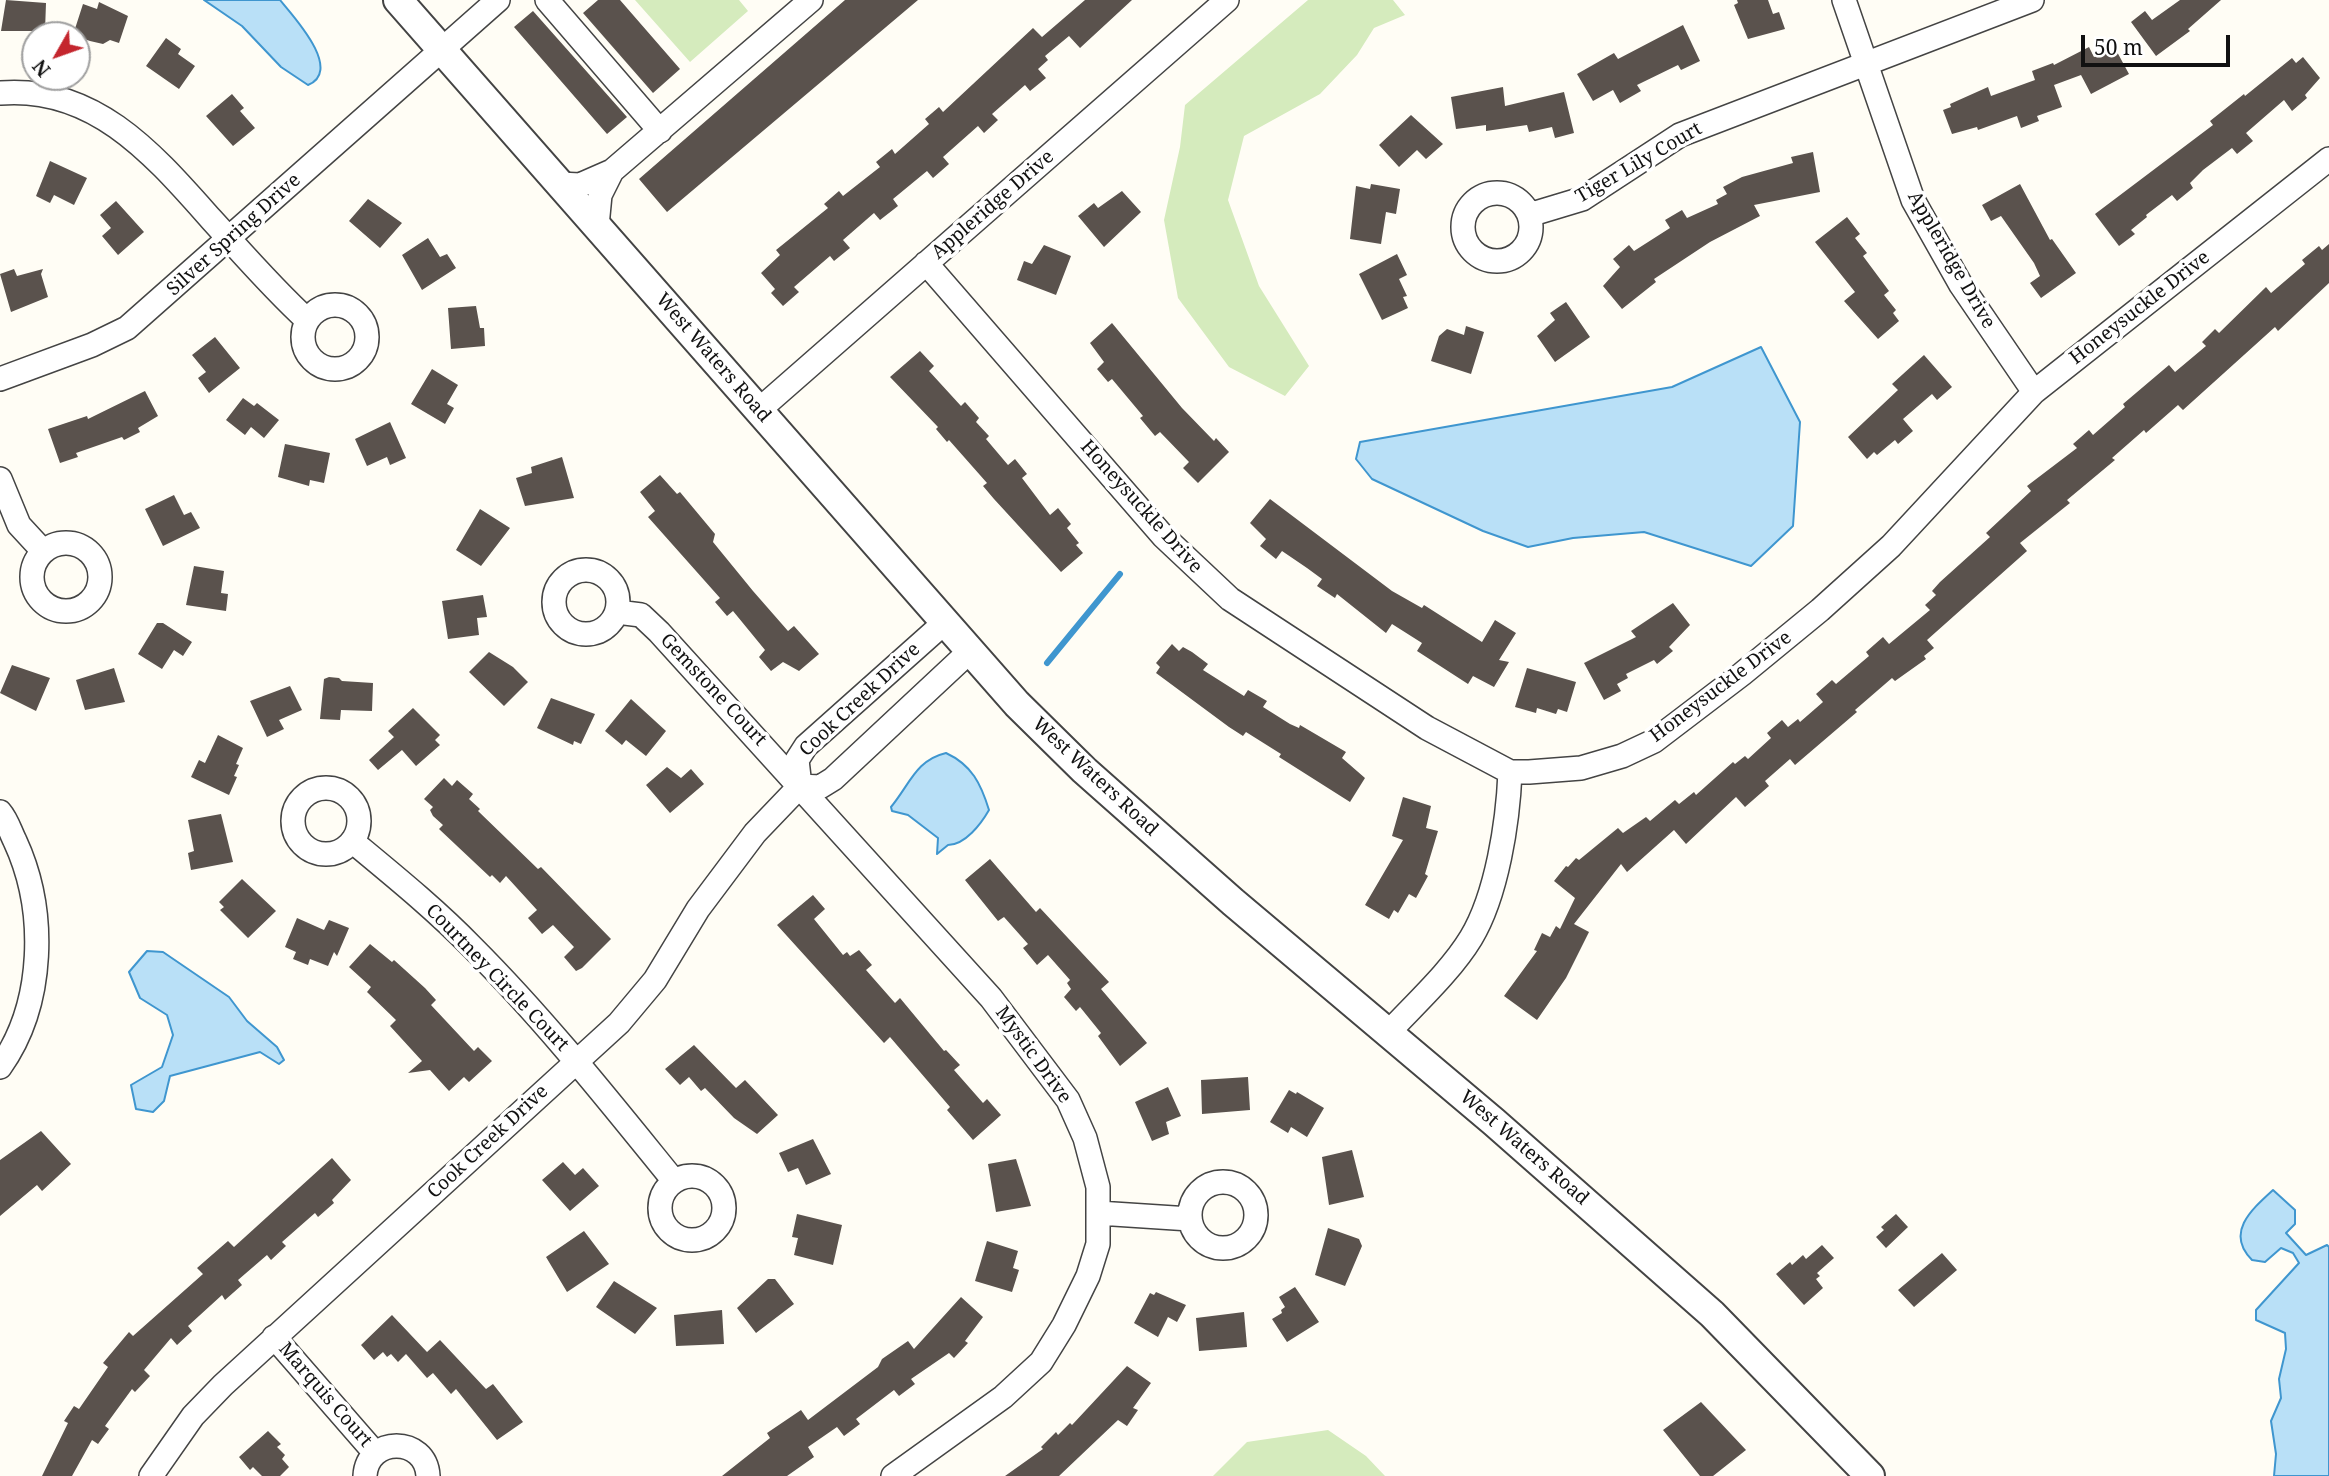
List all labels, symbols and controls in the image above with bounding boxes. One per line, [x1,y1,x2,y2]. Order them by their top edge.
north arrow [21,21,91,91]
scale bar [2084,21,2233,65]
text: 50 m [2094,33,2143,61]
text: N [27,54,56,82]
street label: Tiger Lily Court [1572,118,1706,208]
street label: Appleridge Drive [927,146,1059,264]
street label: Silver Spring Drive [163,169,305,301]
street label: Appleridge Drive [1902,187,2000,333]
street label: Honeysuckle Drive [2065,246,2215,370]
street label: West Waters Road [651,289,775,427]
street label: Honeysuckle Drive [1075,436,1207,578]
street label: Honeysuckle Drive [1646,626,1796,748]
street label: Gemstone Court [655,629,771,751]
street label: Cook Creek Drive [795,638,925,762]
street label: West Waters Road [1027,713,1163,841]
street label: Courtney Circle Court [421,900,573,1056]
street label: Mystic Drive [990,1002,1076,1108]
street label: Cook Creek Drive [423,1080,553,1204]
street label: West Waters Road [1455,1086,1593,1210]
street label: Marquis Court [273,1338,377,1452]

